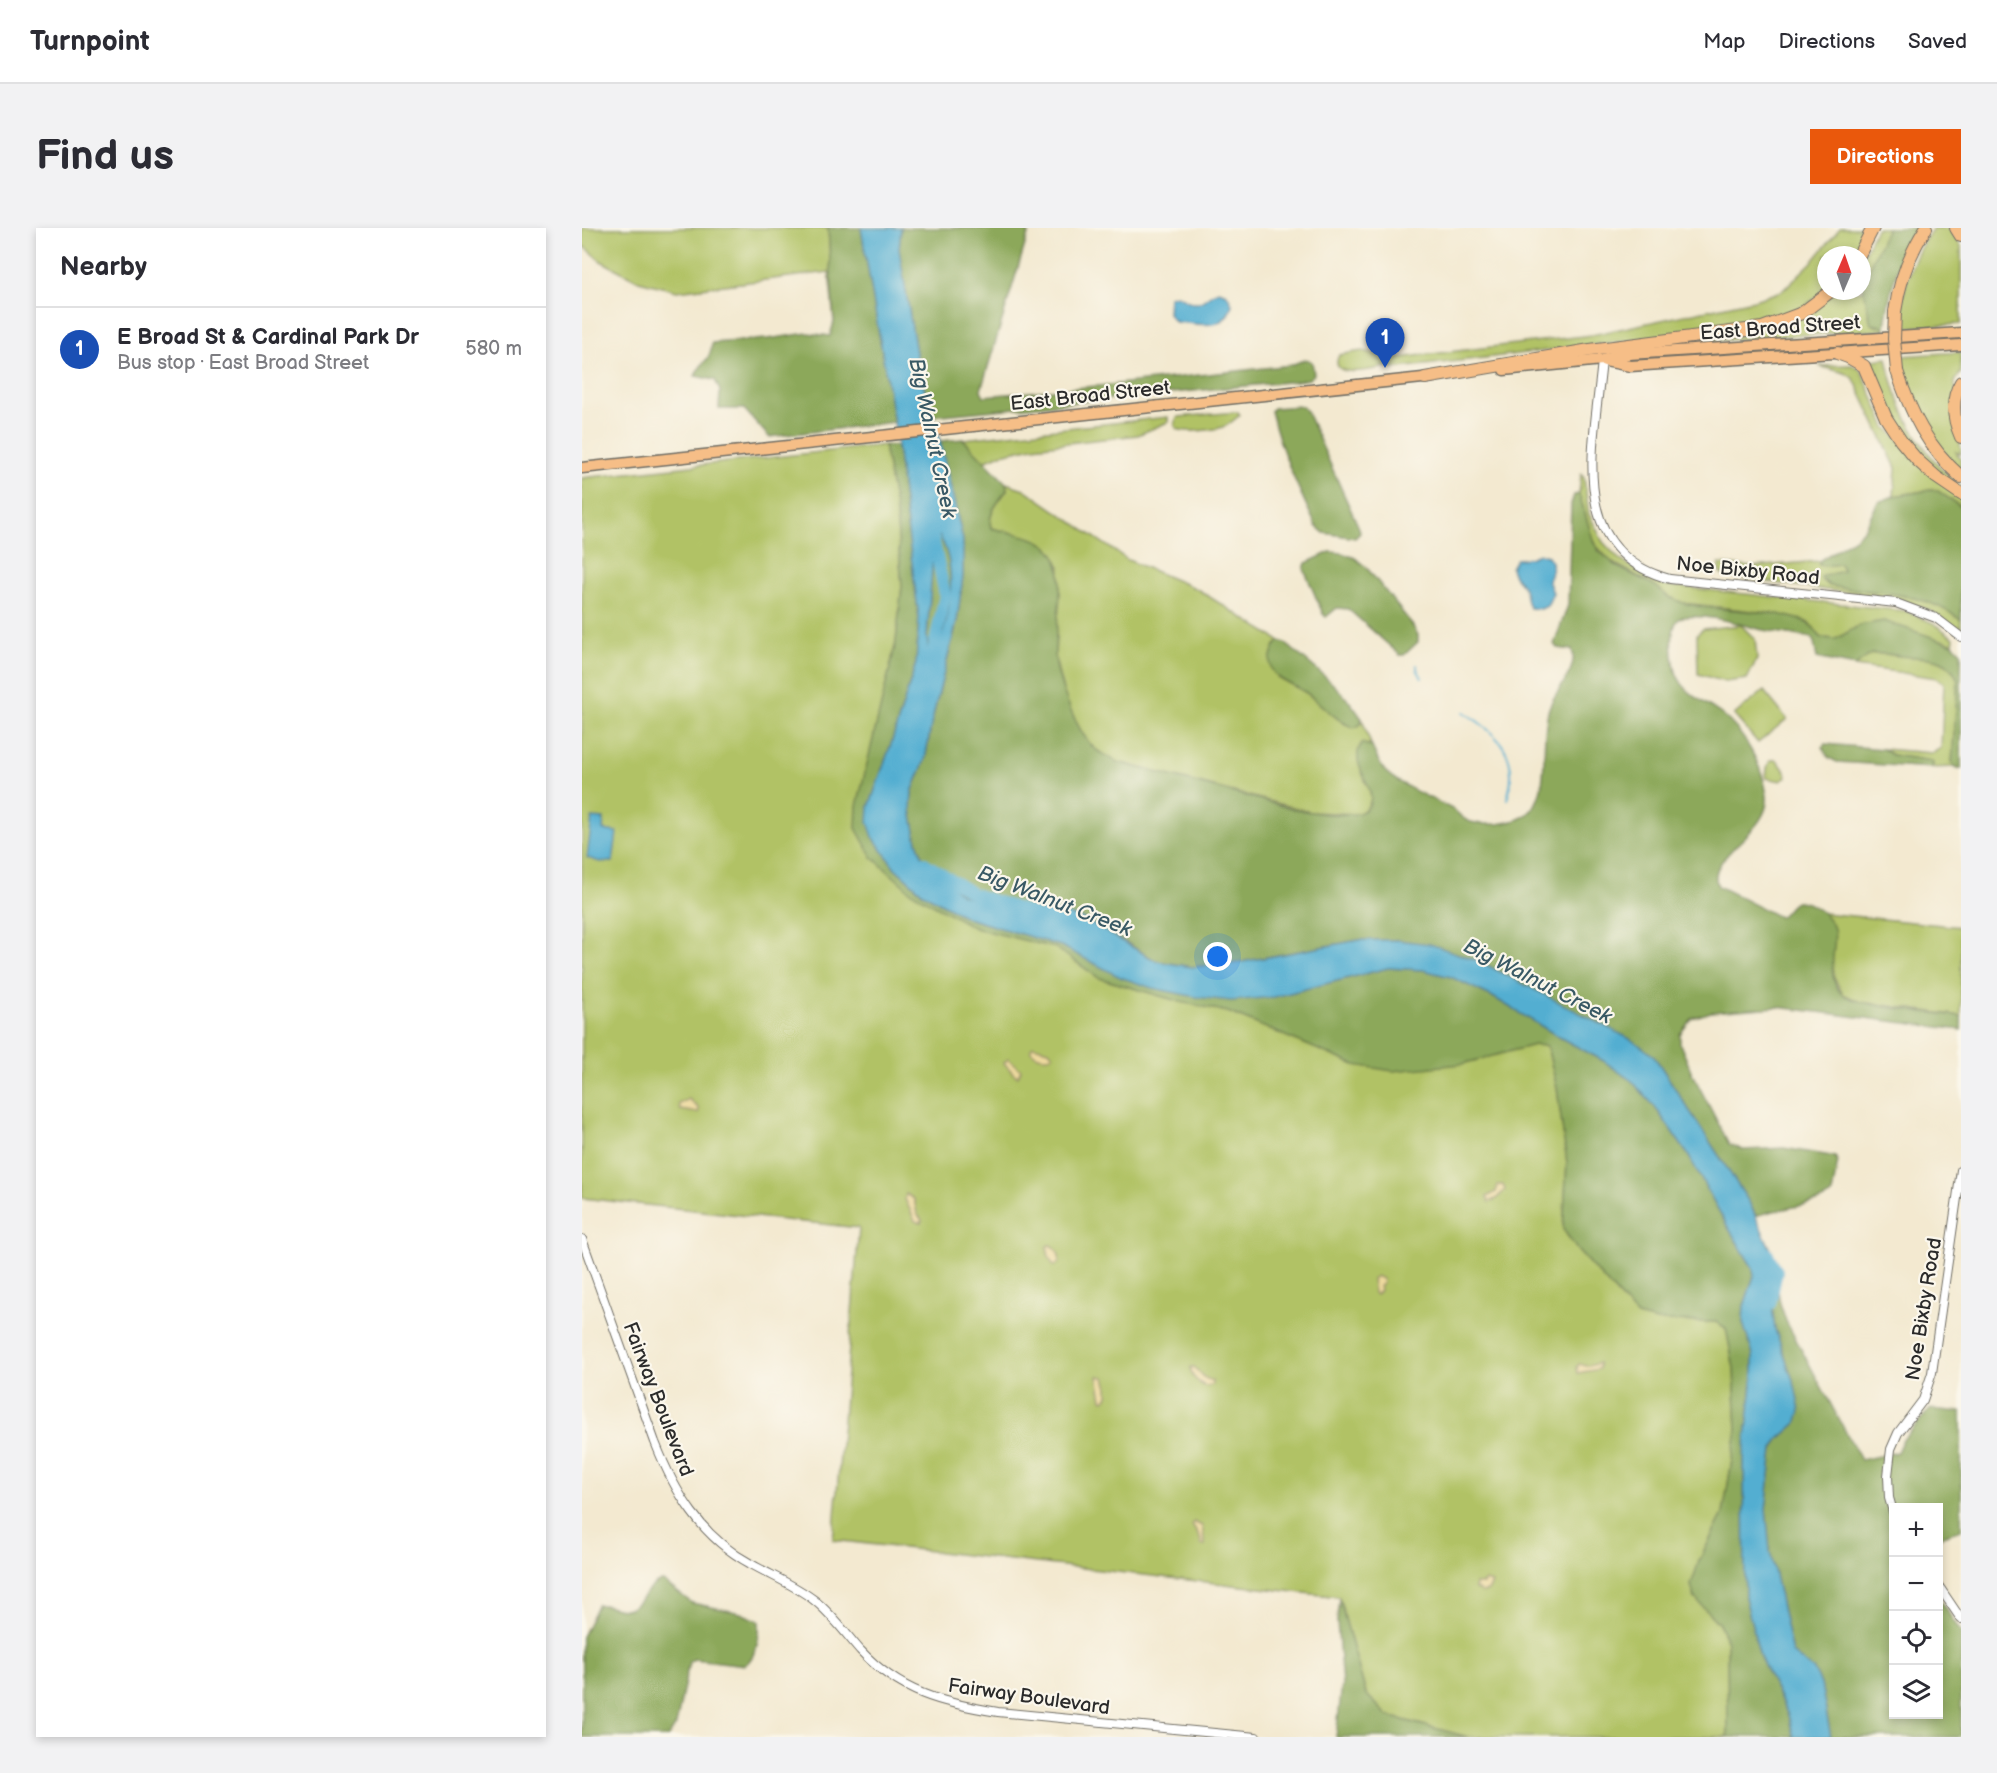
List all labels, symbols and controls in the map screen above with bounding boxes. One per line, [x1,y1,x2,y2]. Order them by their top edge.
text: Turnpoint [30,25,150,58]
text: Map [1703,29,1746,54]
text: Directions [1779,29,1875,54]
text: Saved [1908,29,1967,54]
button: Directions [1810,129,1961,184]
text: Find us [36,131,174,182]
north arrow [1817,246,1871,300]
text: Nearby [60,252,147,283]
street label: East Broad Street [1699,310,1861,346]
pin: 1 [1366,318,1404,368]
text: E Broad St & Cardinal Park Dr [117,324,419,351]
text: 1 [75,337,84,361]
text: 580 m [465,337,522,361]
text: Bus stop · East Broad Street [117,351,369,375]
water label: Big Walnut Creek [903,356,962,521]
street label: East Broad Street [1009,376,1171,416]
street label: Noe Bixby Road [1675,552,1821,590]
water label: Big Walnut Creek [974,861,1136,943]
water label: Big Walnut Creek [1460,933,1617,1030]
your location [1203,942,1232,971]
street label: Noe Bixby Road [1901,1236,1947,1382]
street label: Fairway Boulevard [618,1319,699,1480]
map controls [1889,1503,1943,1719]
button: + [1889,1503,1943,1557]
button: − [1889,1557,1943,1611]
button: locate [1889,1611,1943,1665]
button: layers [1889,1665,1943,1719]
street label: Fairway Boulevard [946,1674,1111,1720]

